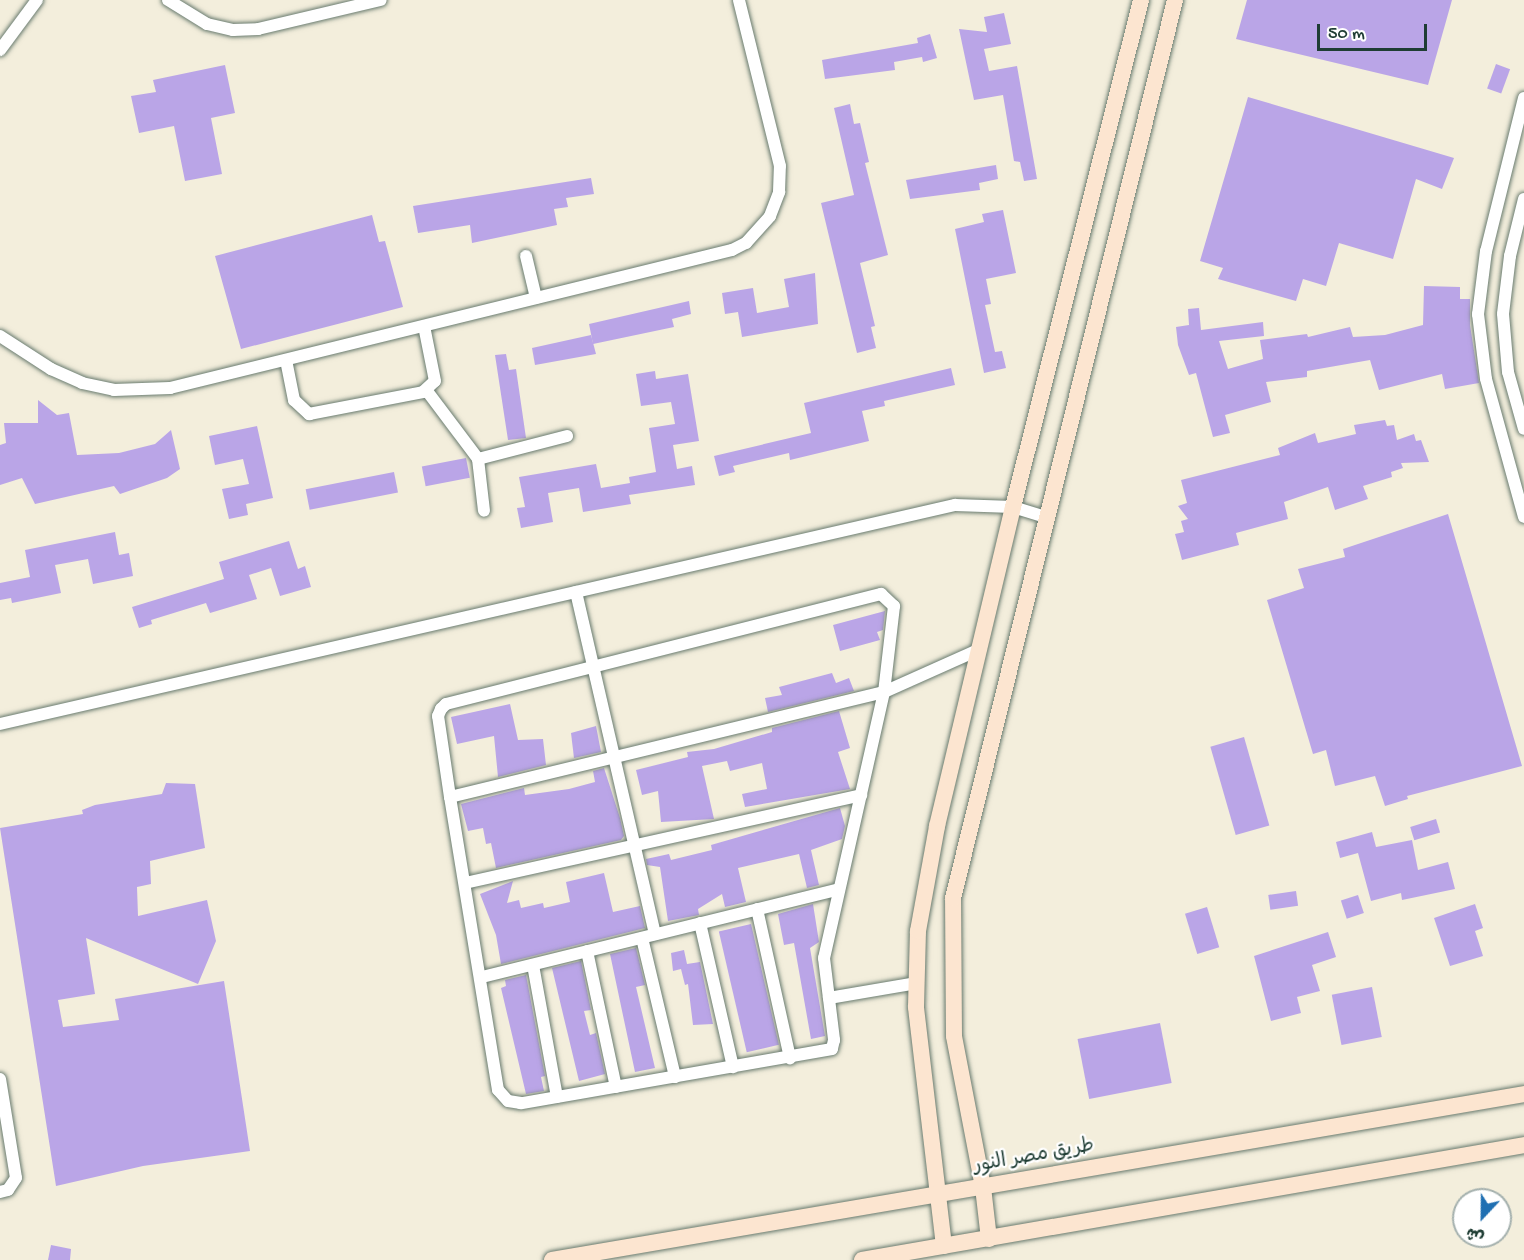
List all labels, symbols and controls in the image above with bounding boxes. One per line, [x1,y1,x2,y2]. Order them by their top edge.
scale bar [1320,12,1430,50]
text: 50 m [1328,24,1365,45]
street label: طريق مصر النور [972,1135,1096,1179]
north arrow [1452,1188,1512,1248]
text: ش [1464,1221,1488,1245]

